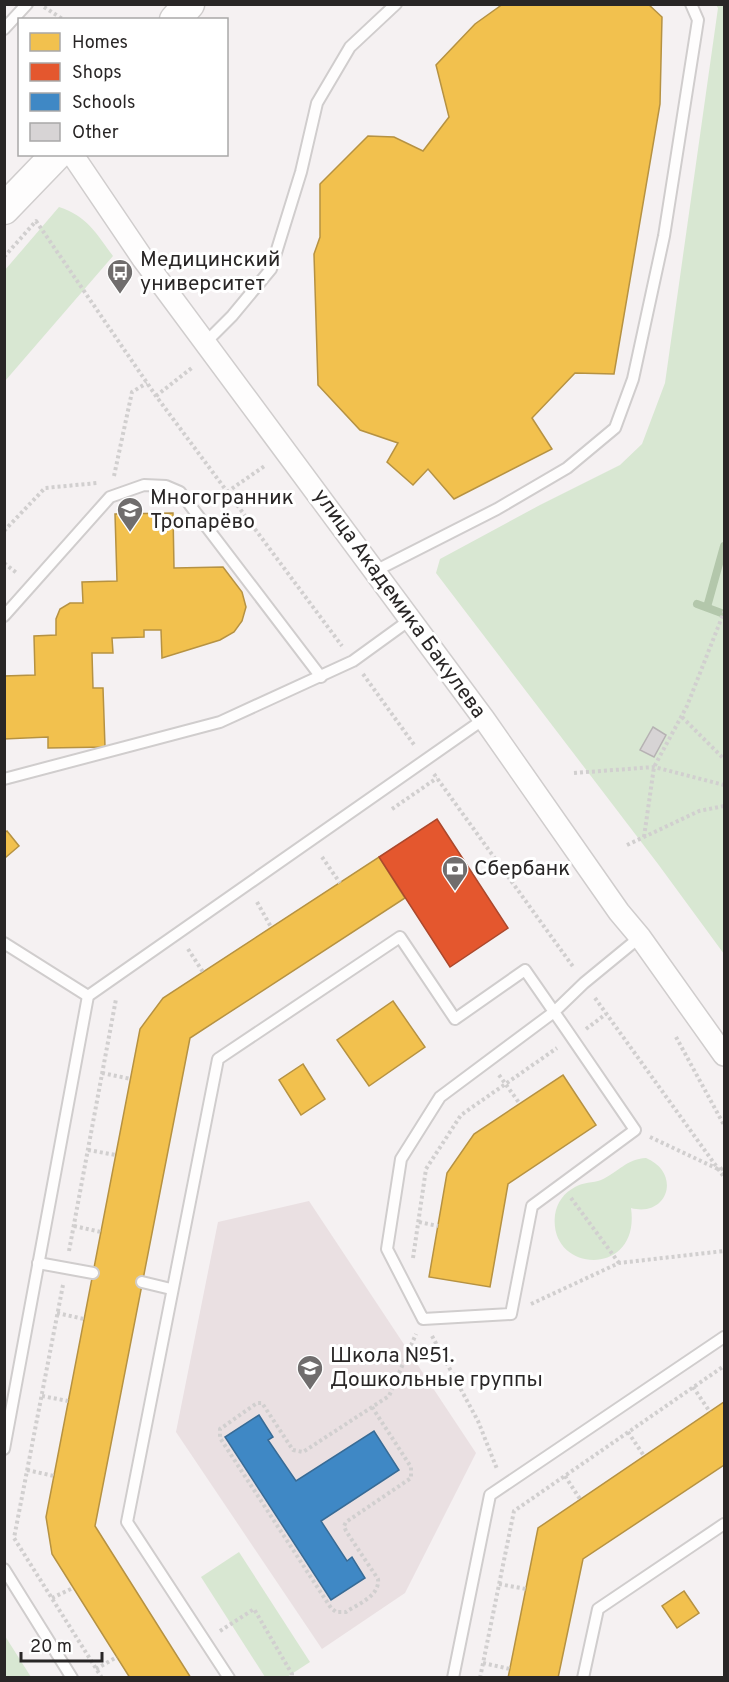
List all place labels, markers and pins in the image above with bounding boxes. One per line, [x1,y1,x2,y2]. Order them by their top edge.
place label: Медицинский университет [140,247,280,298]
bus stop icon: Медицинский университет [105,257,135,295]
place label: Многогранник Тропарёво [150,485,294,536]
school or university icon: Многогранник Тропарёво [115,495,145,533]
bank icon: Сбербанк [440,854,470,892]
place label: Сбербанк [474,856,570,883]
place label: Школа №51. Дошкольные группы [330,1343,543,1394]
school or university icon: Школа №51. Дошкольные группы [295,1353,325,1391]

